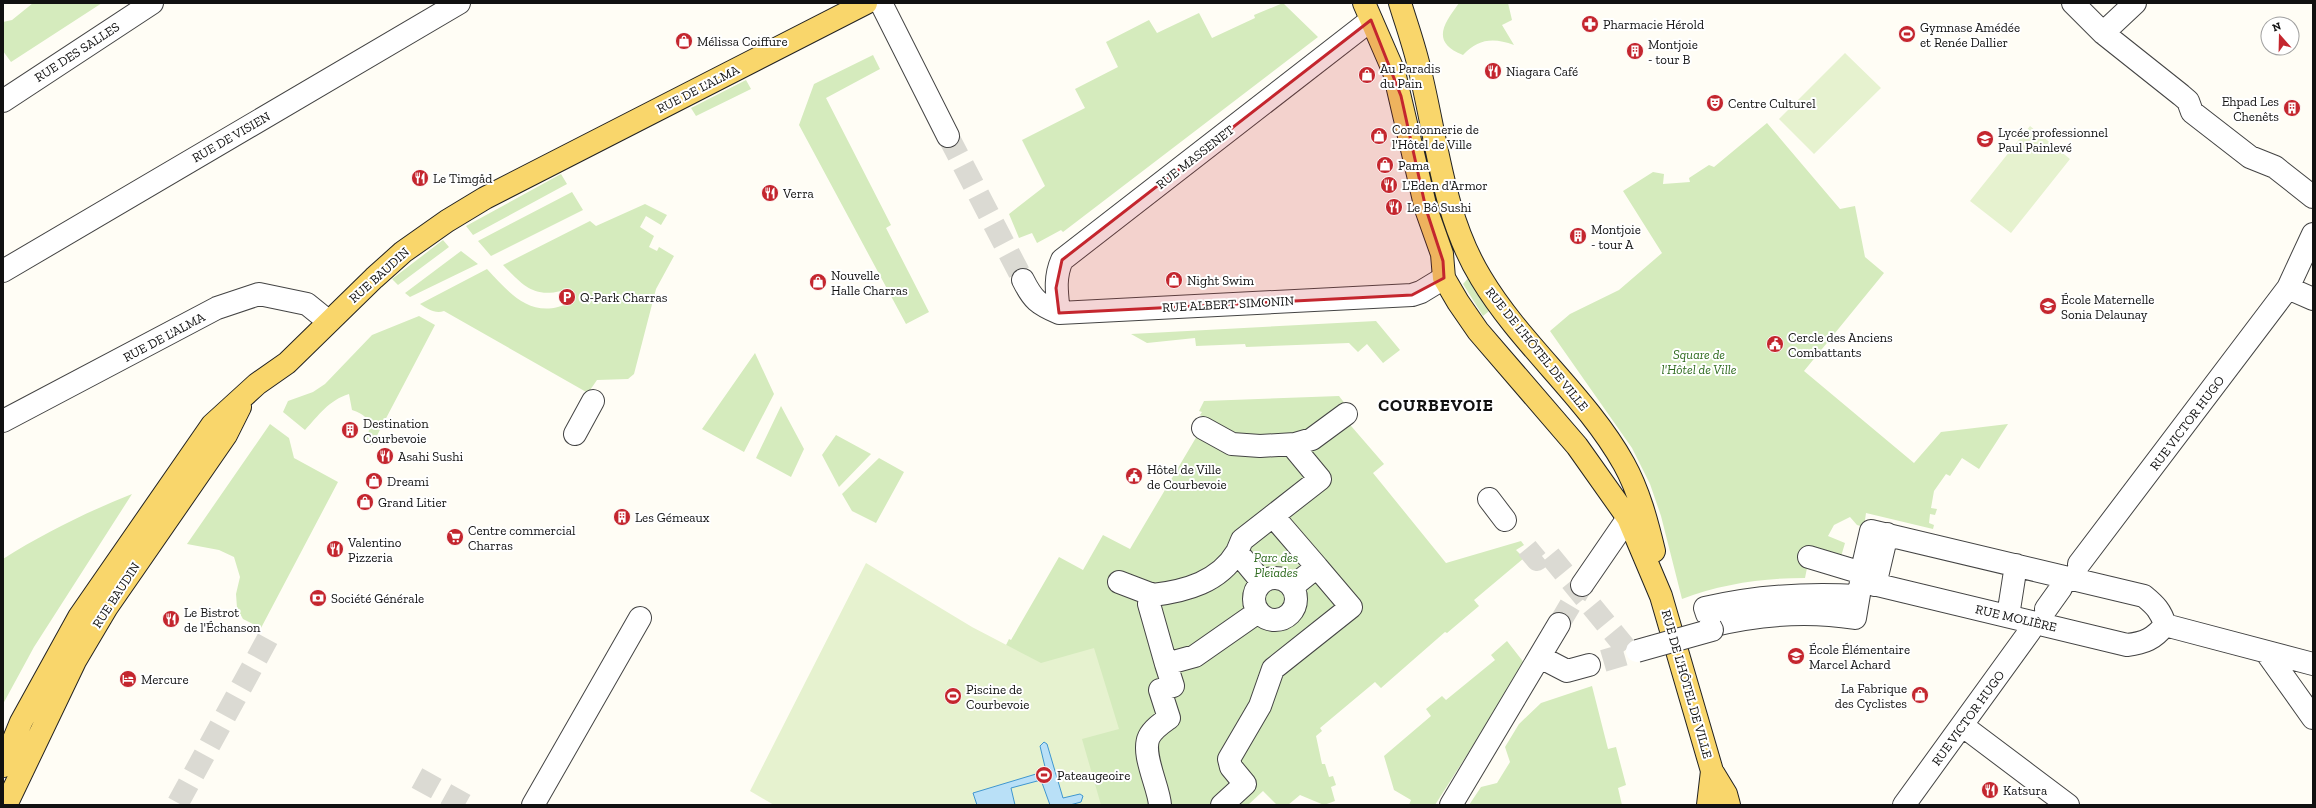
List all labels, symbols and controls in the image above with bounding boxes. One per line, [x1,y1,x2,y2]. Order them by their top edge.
pharmacy icon: Pharmacie Hérold [1580,14,1600,34]
north arrow [2260,16,2300,56]
place label: Pharmacie Hérold [1603,17,1704,32]
street label: RUE DES SALLES [32,19,122,85]
text: N [2271,19,2283,35]
place label: Gymnase Amédée et Renée Dallier [1920,20,2020,50]
sports icon: Gymnase Amédée et Renée Dallier [1897,24,1917,44]
shop icon: Mélissa Coiffure [674,31,694,51]
place label: Mélissa Coiffure [697,34,788,49]
place label: Montjoie - tour B [1648,37,1698,67]
building icon: Montjoie - tour B [1625,41,1645,61]
place label: Au Paradis du Pain [1380,61,1441,91]
restaurant icon: Niagara Café [1483,61,1503,81]
street label: RUE DE L'ALMA [654,62,742,116]
place label: Niagara Café [1506,64,1578,79]
shop icon: Au Paradis du Pain [1357,65,1377,85]
theatre icon: Centre Culturel [1705,93,1725,113]
place label: Ehpad Les Chenêts [2222,94,2279,124]
place label: Centre Culturel [1728,96,1816,111]
building icon: Ehpad Les Chenêts [2282,98,2302,118]
street label: RUE DE VISIEN [189,108,273,165]
street label: RUE MASSENET [1153,122,1237,192]
place label: Cordonnerie de l'Hôtel de Ville [1392,122,1479,152]
place label: Lycée professionnel Paul Painlevé [1998,125,2108,155]
shop icon: Cordonnerie de l'Hôtel de Ville [1369,126,1389,146]
school or university icon: Lycée professionnel Paul Painlevé [1975,129,1995,149]
shop icon: Pama [1375,155,1395,175]
place label: Pama [1398,158,1430,173]
restaurant icon: Le Timgåd [410,168,430,188]
place label: Le Timgåd [433,171,492,186]
restaurant icon: L'Eden d'Armor [1379,175,1399,195]
place label: L'Eden d'Armor [1402,178,1488,193]
restaurant icon: Verra [760,183,780,203]
place label: Verra [782,186,815,201]
restaurant icon: Le Bô Sushi [1384,197,1404,217]
place label: Le Bô Sushi [1407,200,1472,215]
place label: Montjoie - tour A [1591,222,1641,252]
building icon: Montjoie - tour A [1568,226,1588,246]
street label: RUE BAUDIN [346,244,412,306]
place label: Nouvelle Halle Charras [831,268,908,298]
shop icon: Night Swim [1164,270,1184,290]
shop icon: Nouvelle Halle Charras [808,272,828,292]
place label: Night Swim [1187,273,1255,288]
street label: RUE DE L'HÔTEL DE VILLE [1483,284,1592,414]
parking icon: Q-Park Charras [557,287,577,307]
place label: Q-Park Charras [580,290,668,305]
place label: École Maternelle Sonia Delaunay [2061,292,2154,322]
street label: RUE ALBERT SIMONIN [1162,293,1295,315]
school or university icon: École Maternelle Sonia Delaunay [2038,296,2058,316]
street label: RUE DE L'ALMA [121,309,208,365]
place label: Cercle des Anciens Combattants [1788,330,1893,360]
public building icon: Cercle des Anciens Combattants [1765,334,1785,354]
park label: Square de l'Hôtel de Ville [1661,347,1737,377]
street label: RUE VICTOR HUGO [2147,373,2227,473]
district label: COURBEVOIE [1378,395,1494,415]
place label: Destination Courbevoie [363,416,429,446]
building icon: Destination Courbevoie [340,420,360,440]
restaurant icon: Asahi Sushi [375,446,395,466]
place label: Asahi Sushi [398,449,463,464]
place label: Hôtel de Ville de Courbevoie [1147,462,1227,492]
public building icon: Hôtel de Ville de Courbevoie [1124,466,1144,486]
shop icon: Dreami [364,471,384,491]
place label: Dreami [387,474,429,489]
shop icon: Grand Litier [355,492,375,512]
place label: Grand Litier [378,495,447,510]
building icon: Les Gémeaux [612,507,632,527]
place label: Les Gémeaux [635,510,710,525]
place label: Centre commercial Charras [468,523,576,553]
supermarket icon: Centre commercial Charras [445,527,465,547]
place label: Valentino Pizzeria [347,535,402,565]
restaurant icon: Valentino Pizzeria [325,539,345,559]
park label: Parc des Pleïades [1254,550,1298,580]
street label: RUE BAUDIN [89,559,143,631]
bank icon: Société Générale [308,588,328,608]
place label: Société Générale [331,591,424,606]
street label: RUE MOLIÈRE [1974,601,2058,635]
place label: Le Bistrot de l'Échanson [184,605,261,635]
street label: RUE DE L'HÔTEL DE VILLE [1659,608,1716,760]
restaurant icon: Le Bistrot de l'Échanson [161,609,181,629]
place label: École Élémentaire Marcel Achard [1809,642,1910,672]
school or university icon: École Élémentaire Marcel Achard [1786,646,1806,666]
street label: RUE VICTOR HUGO [1928,667,2008,769]
hotel icon: Mercure [118,669,138,689]
place label: Mercure [141,672,189,687]
place label: La Fabrique des Cyclistes [1835,681,1907,711]
place label: Piscine de Courbevoie [966,682,1029,712]
shop icon: La Fabrique des Cyclistes [1910,685,1930,705]
sports icon: Piscine de Courbevoie [943,686,963,706]
sports icon: Pateaugeoire [1034,765,1054,785]
place label: Pateaugeoire [1057,768,1130,783]
restaurant icon: Katsura [1980,780,2000,800]
place label: Katsura [2003,783,2048,798]

